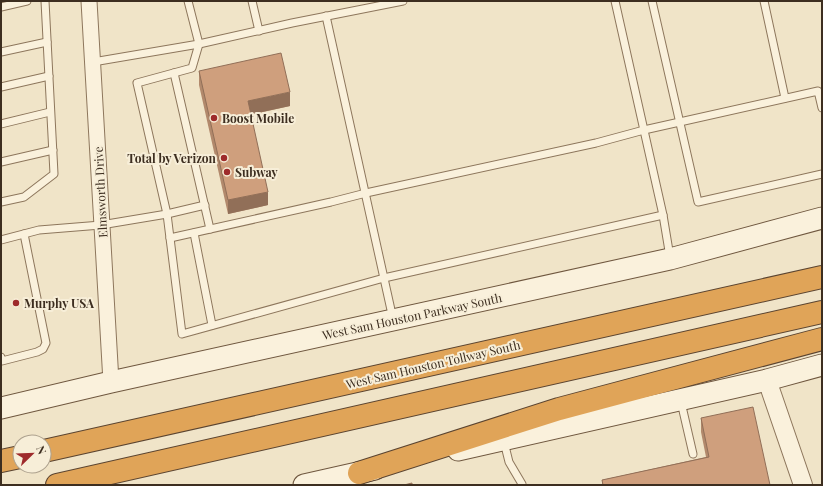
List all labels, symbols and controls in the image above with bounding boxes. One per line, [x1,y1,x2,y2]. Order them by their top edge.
place label: Boost Mobile [222,110,294,126]
marker: Boost Mobile [209,113,219,123]
street label: Elmsworth Drive [90,146,110,238]
place label: Total by Verizon [127,150,217,166]
marker: Total by Verizon [219,153,229,163]
place label: Subway [235,164,279,180]
marker: Subway [222,167,232,177]
street label: West Sam Houston Parkway South [320,289,503,343]
place label: Murphy USA [24,295,95,311]
marker: Murphy USA [11,298,21,308]
street label: West Sam Houston Tollway South [343,336,522,392]
north arrow [12,434,52,474]
text: N [33,443,50,457]

